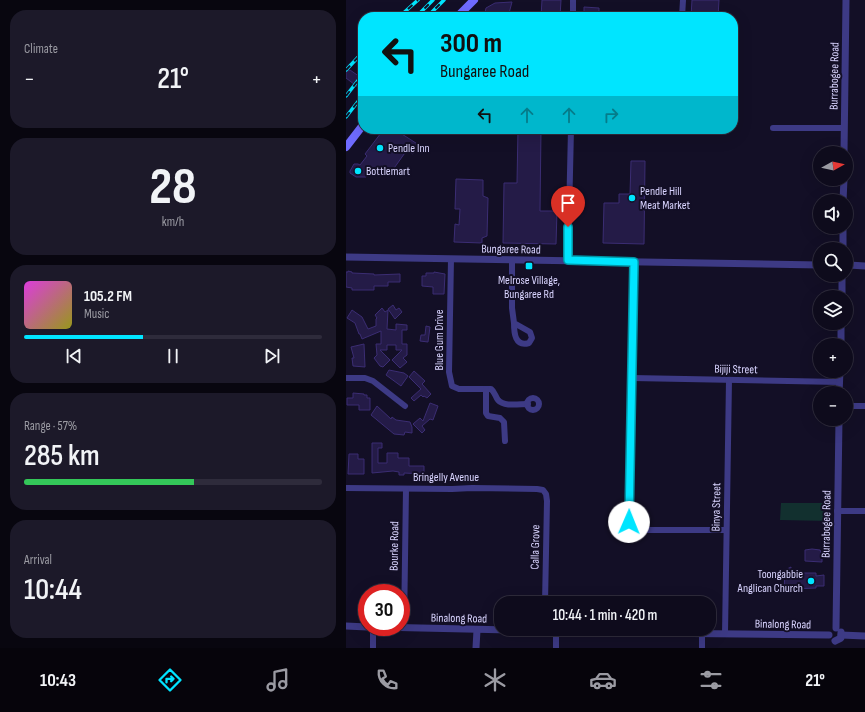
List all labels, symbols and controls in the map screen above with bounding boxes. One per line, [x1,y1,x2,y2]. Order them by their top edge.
text: 300 m [440,27,502,60]
icon: left [374,28,426,80]
text: Climate [24,41,58,57]
street label: Burrabogee Road [826,42,843,110]
text: 21° [157,61,189,97]
text: Bungaree Road [440,61,529,82]
text: − [24,66,35,93]
text: + [311,66,322,93]
icon: left [474,104,496,126]
icon: ahead [516,104,538,126]
icon: ahead [558,104,580,126]
icon: right [600,104,622,126]
place label: Pendle Inn [388,141,430,156]
marker: Pendle Inn [375,143,385,153]
north arrow [813,146,853,186]
map controls [813,146,853,426]
text: 28 [149,156,197,219]
place label: Bottlemart [366,164,411,179]
marker: Bottlemart [353,166,363,176]
place label: Pendle Hill Meat Market [640,184,691,213]
pin [551,186,585,227]
icon: arrive [557,192,579,214]
marker: Pendle Hill Meat Market [627,193,637,203]
button: sound [813,194,853,234]
text: km/h [162,214,184,230]
street label: Bungaree Road [481,241,541,258]
button: search [813,242,853,282]
marker: Melrose Village, Bungaree Rd [524,261,534,271]
place label: Melrose Village, Bungaree Rd [498,273,560,302]
text: 105.2 FM [84,287,132,306]
button: layers [813,290,853,330]
text: Music [84,306,109,322]
street label: Blue Gum Drive [432,309,447,370]
button: + [813,338,853,378]
icon: previous [63,345,85,367]
icon: pause [162,345,184,367]
icon: next [261,345,283,367]
street label: Bijiji Street [714,362,758,377]
button: − [813,386,853,426]
text: Range · 57% [24,418,77,434]
text: 285 km [24,438,100,474]
street label: Bringelly Avenue [413,470,479,485]
street label: Binya Street [709,482,724,532]
street label: Burrabogee Road [818,490,835,558]
position arrow [608,501,650,543]
street label: Bourke Road [387,521,402,571]
street label: Calla Grove [528,524,543,570]
text: Arrival [24,552,52,568]
place label: Toongabbie Anglican Church [737,567,803,596]
text: 10:44 [24,572,82,608]
marker: Toongabbie Anglican Church [806,576,816,586]
speed limit sign: 30 [358,584,410,636]
text: 10:44 · 1 min · 420 m [553,606,657,625]
street label: Binalong Road [431,611,487,626]
street label: Binalong Road [755,617,811,632]
icon: directions [156,666,184,694]
icon: music [264,666,292,694]
icon: phone [373,666,401,694]
icon: climate [481,666,509,694]
icon: car [589,666,617,694]
icon: filters [697,666,725,694]
text: 10:43 [40,670,76,691]
text: 21° [805,670,825,691]

